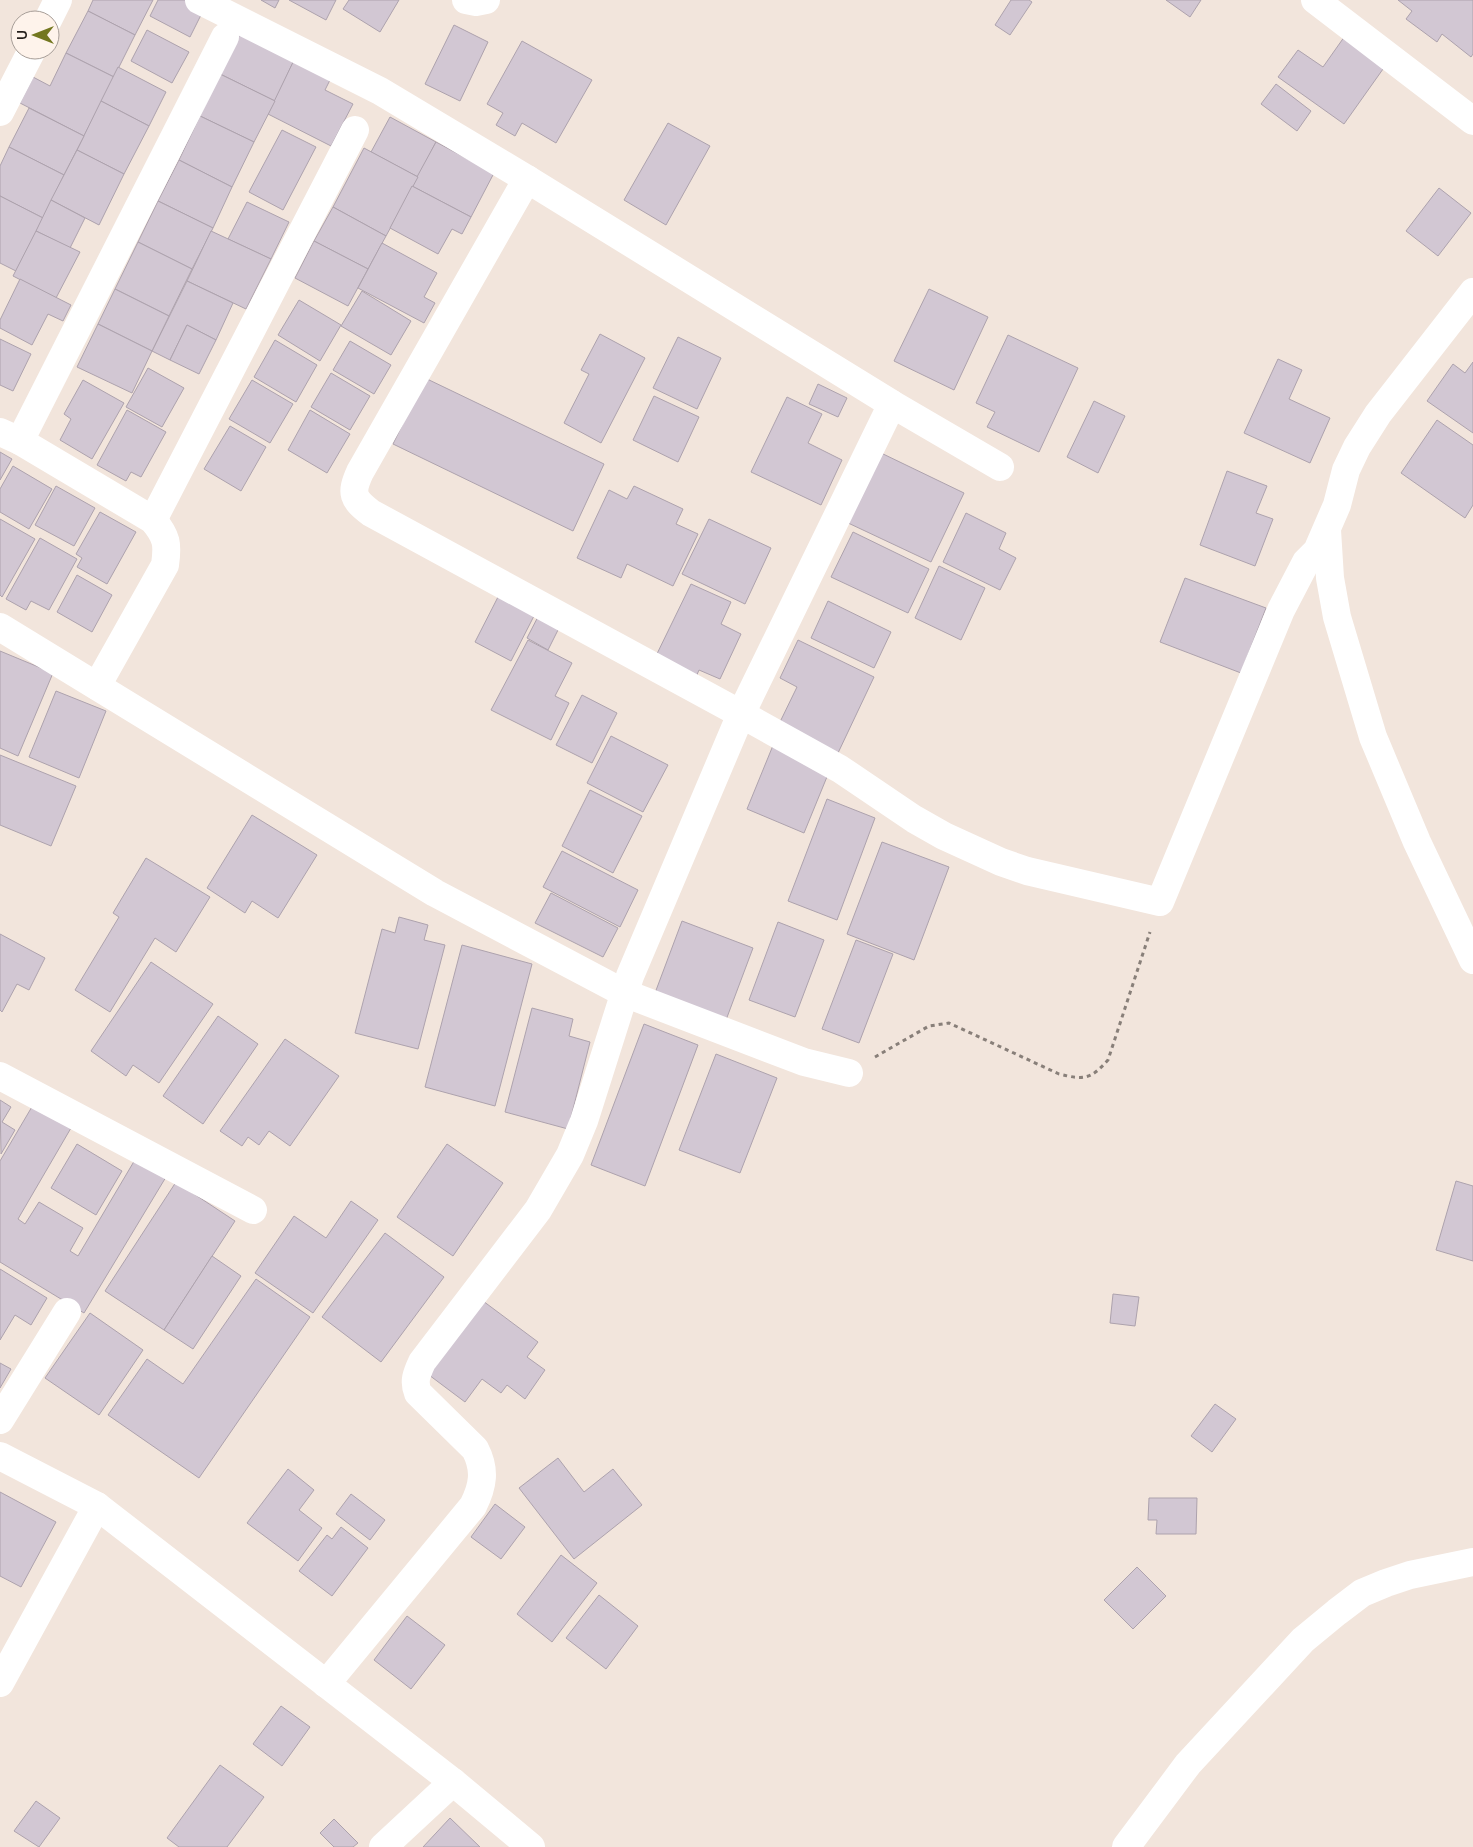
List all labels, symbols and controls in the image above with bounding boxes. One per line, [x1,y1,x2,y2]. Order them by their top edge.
north arrow [10,10,60,60]
text: U [13,30,31,40]

